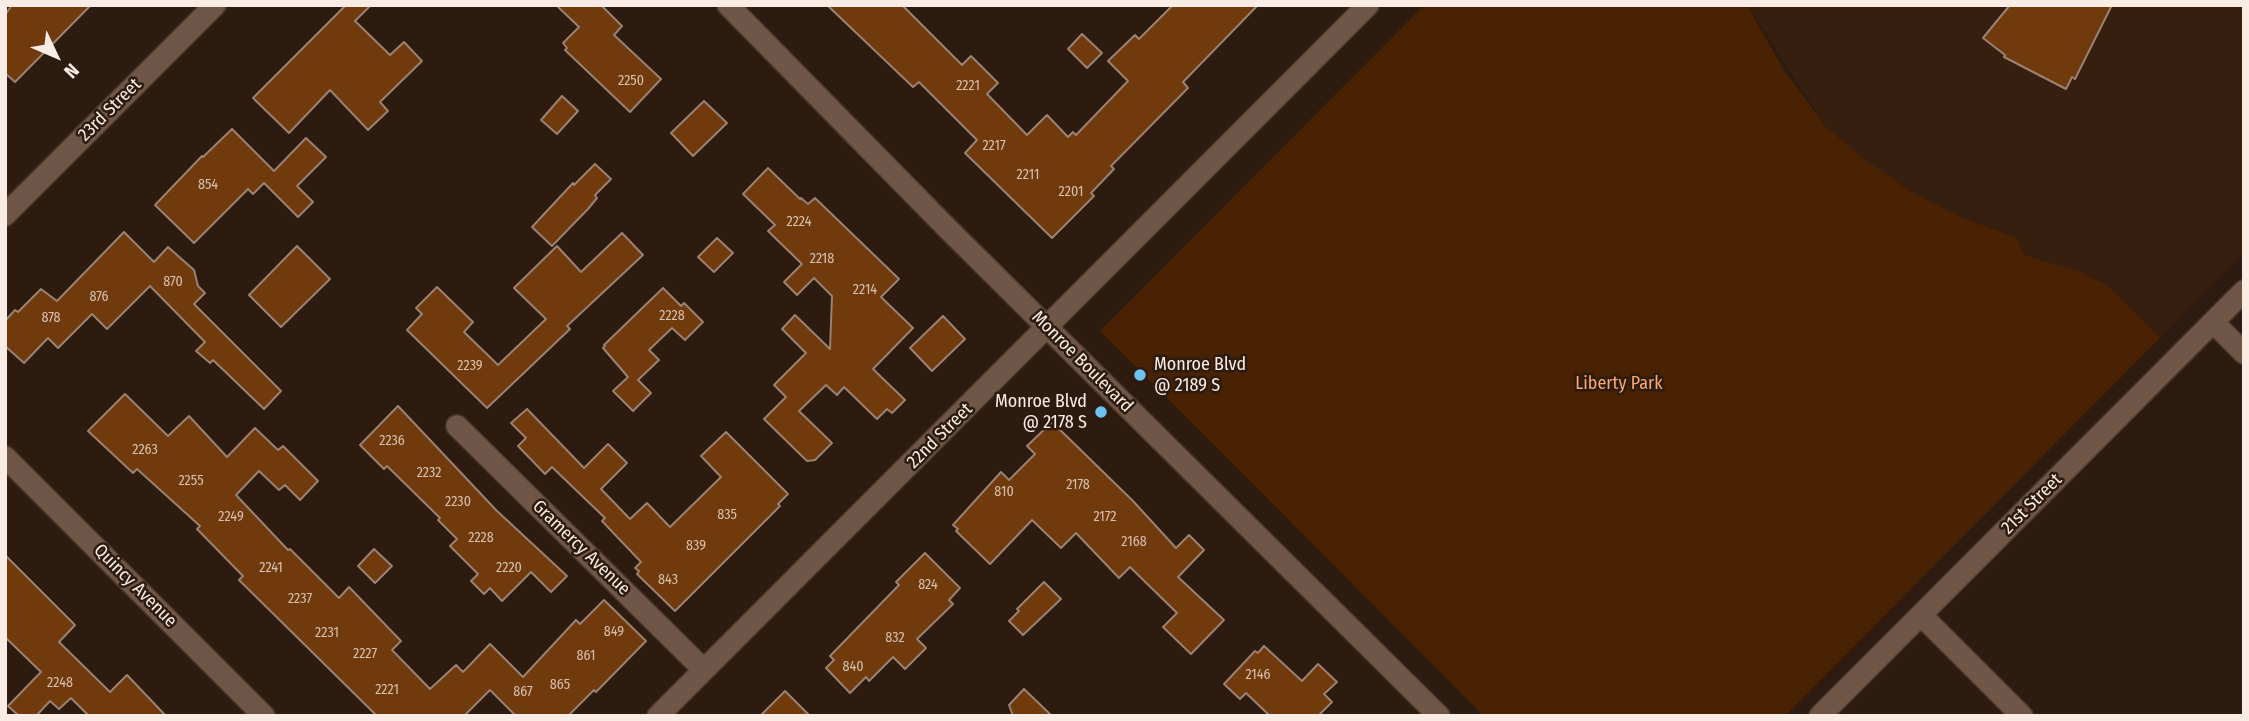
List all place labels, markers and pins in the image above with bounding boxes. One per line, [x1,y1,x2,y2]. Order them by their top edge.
place label: Monroe Blvd @ 2189 S [1154,354,1246,396]
marker: Monroe Blvd @ 2189 S [1132,367,1148,383]
place label: Monroe Blvd @ 2178 S [995,391,1087,434]
marker: Monroe Blvd @ 2178 S [1093,404,1109,420]

